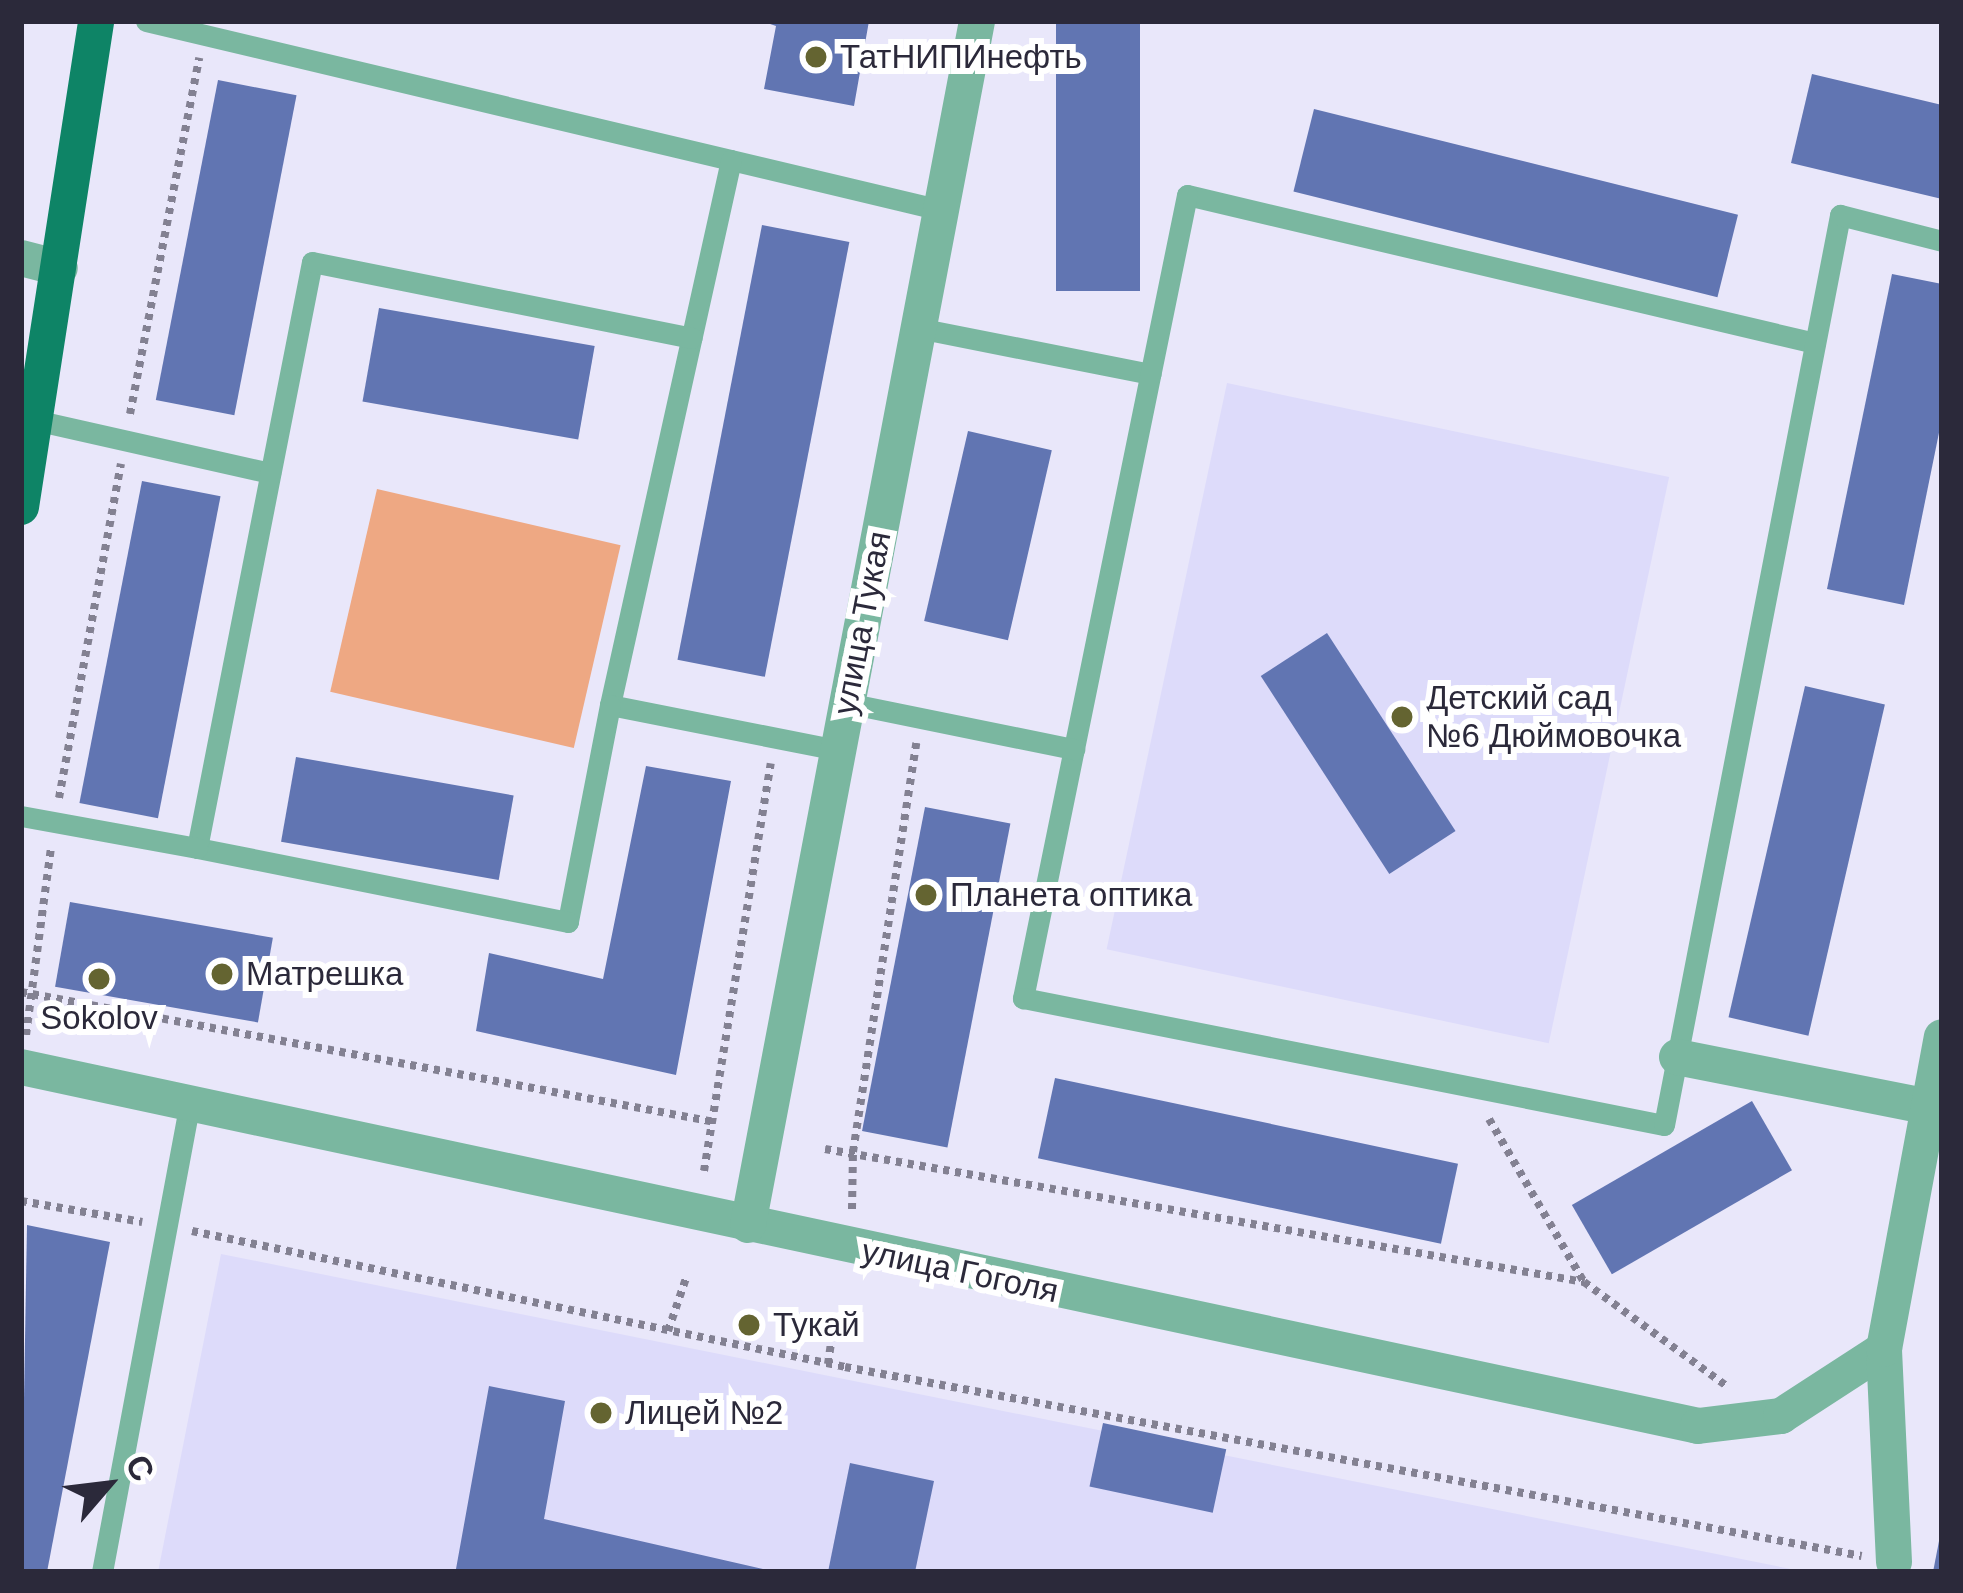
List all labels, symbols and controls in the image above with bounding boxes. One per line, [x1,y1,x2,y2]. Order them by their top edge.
place label: ТатНИПИнефть [840,37,1082,77]
marker: ТатНИПИнефть [803,44,829,70]
street label: улица Тукая [825,528,899,718]
place label: Детский сад №6 Дюймовочка [1426,678,1681,756]
marker: Детский сад №6 Дюймовочка [1389,704,1415,730]
place label: Планета оптика [950,875,1192,915]
marker: Планета оптика [913,882,939,908]
place label: Матрешка [246,954,403,994]
marker: Матрешка [209,961,235,987]
marker: Sokolov [86,966,112,992]
place label: Sokolov [40,998,158,1038]
street label: улица Гоголя [858,1231,1062,1311]
place label: Тукай [773,1305,860,1345]
marker: Тукай [736,1312,762,1338]
place label: Лицей №2 [625,1393,783,1433]
marker: Лицей №2 [588,1400,614,1426]
north arrow [48,1425,168,1545]
text: С [118,1449,162,1487]

